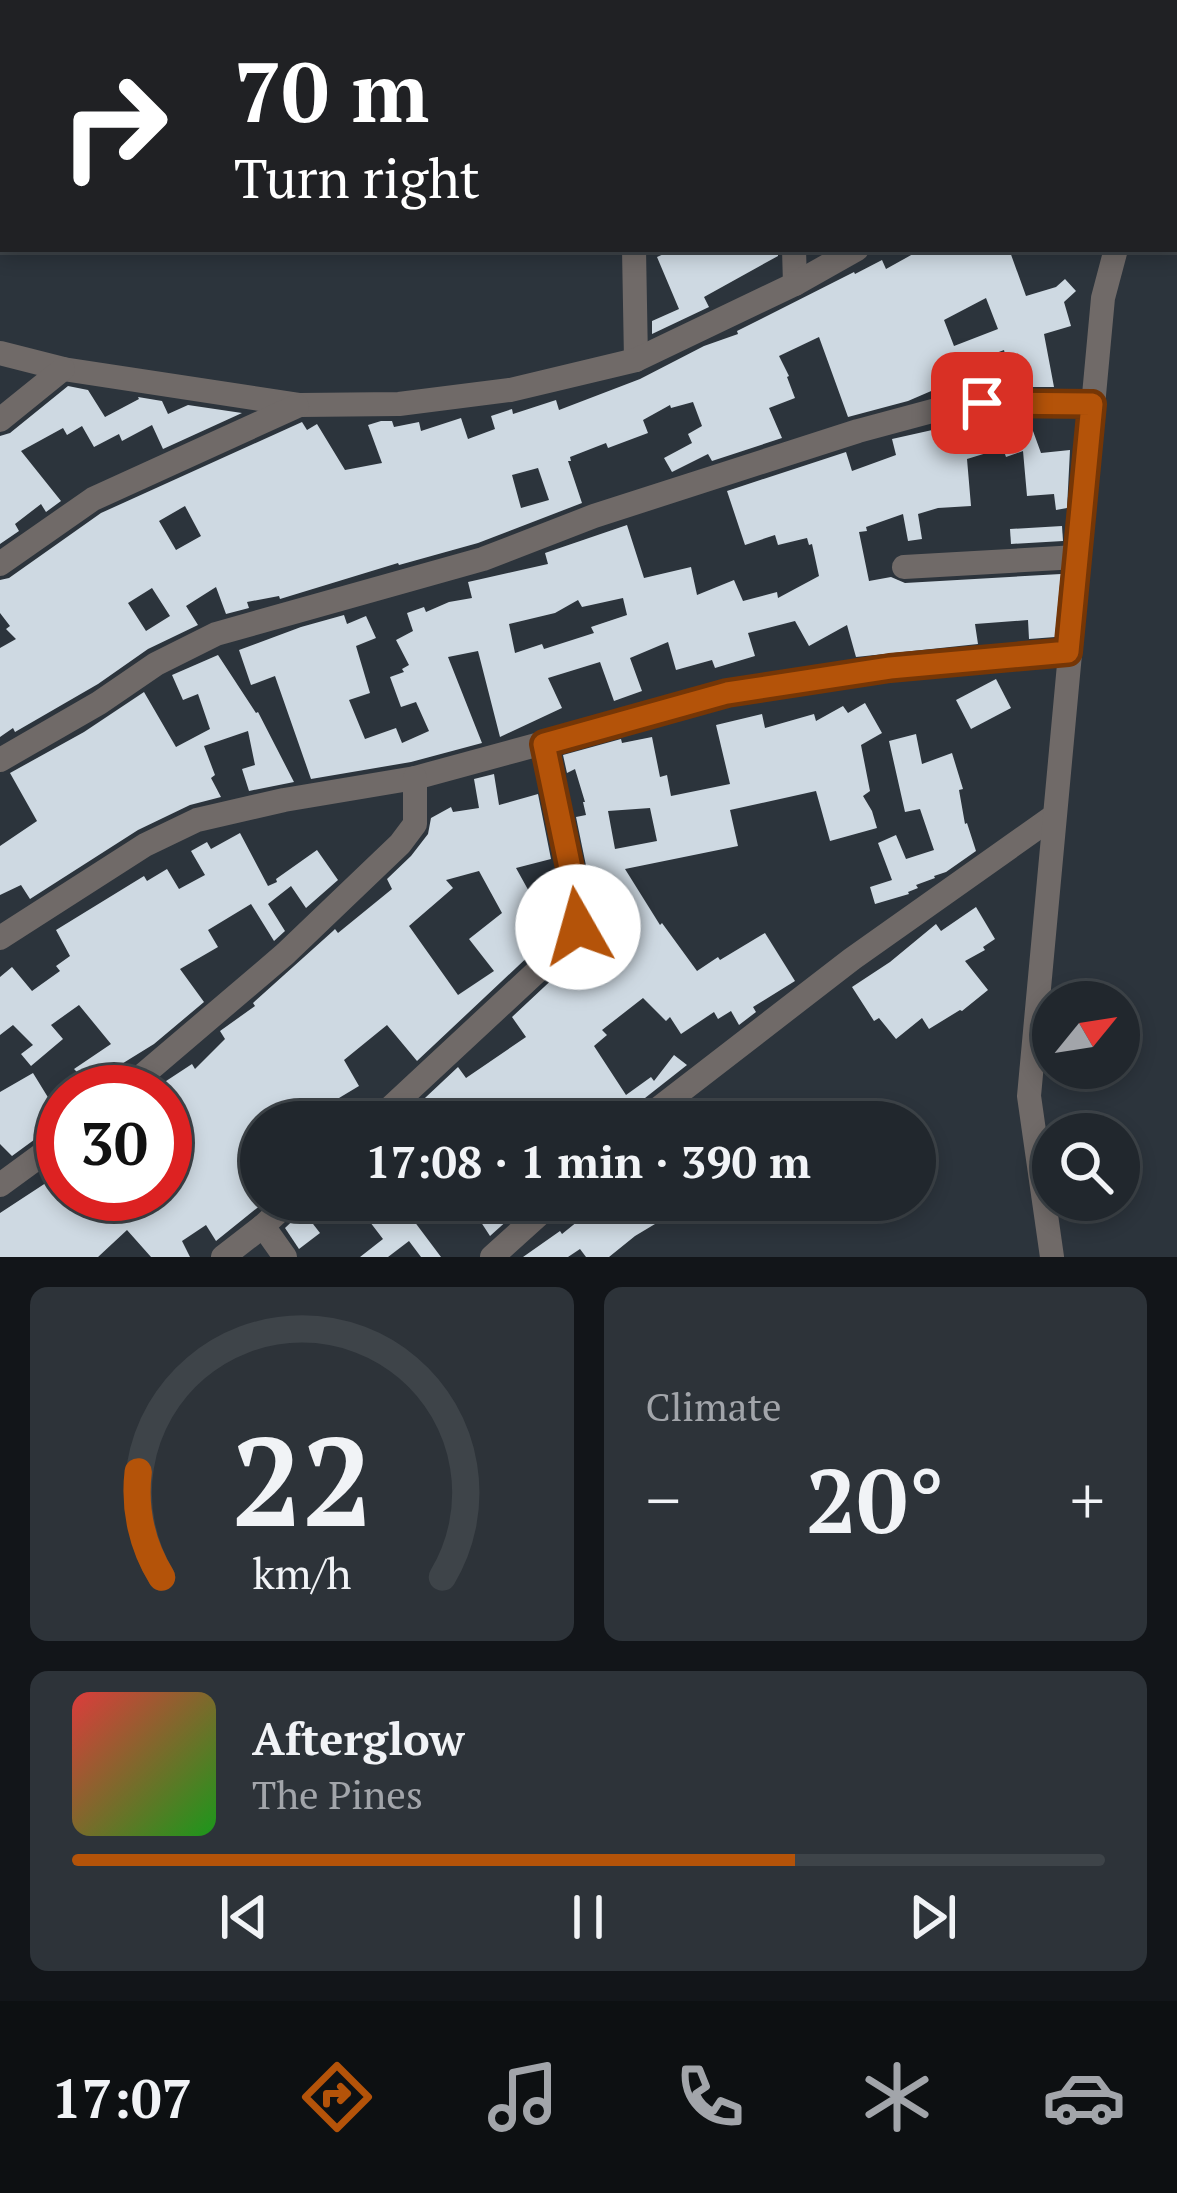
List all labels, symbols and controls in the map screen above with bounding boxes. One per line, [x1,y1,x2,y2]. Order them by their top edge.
text: 70 m [234,35,429,146]
icon: right [36,48,192,204]
text: Turn right [234,142,480,213]
pin [931,352,1033,454]
icon: arrive [949,370,1015,436]
position arrow [515,864,641,990]
north arrow [1032,981,1140,1089]
map controls [1032,981,1140,1221]
speed limit sign: 30 [36,1065,192,1221]
button: search [1032,1113,1140,1221]
text: 17:08 · 1 min · 390 m [365,1131,811,1191]
text: Climate [646,1380,782,1432]
text: 22 [231,1396,372,1562]
text: 20° [806,1439,945,1559]
text: − [646,1455,681,1543]
text: + [1070,1455,1105,1543]
text: km/h [252,1544,351,1601]
text: Afterglow [252,1708,465,1768]
text: The Pines [252,1768,423,1820]
icon: previous [211,1884,277,1950]
icon: pause [555,1884,621,1950]
icon: next [900,1884,966,1950]
icon: directions [295,2055,379,2139]
icon: music [481,2055,565,2139]
icon: phone [668,2055,752,2139]
icon: climate [855,2055,939,2139]
icon: car [1042,2055,1126,2139]
text: 17:07 [51,2062,192,2133]

